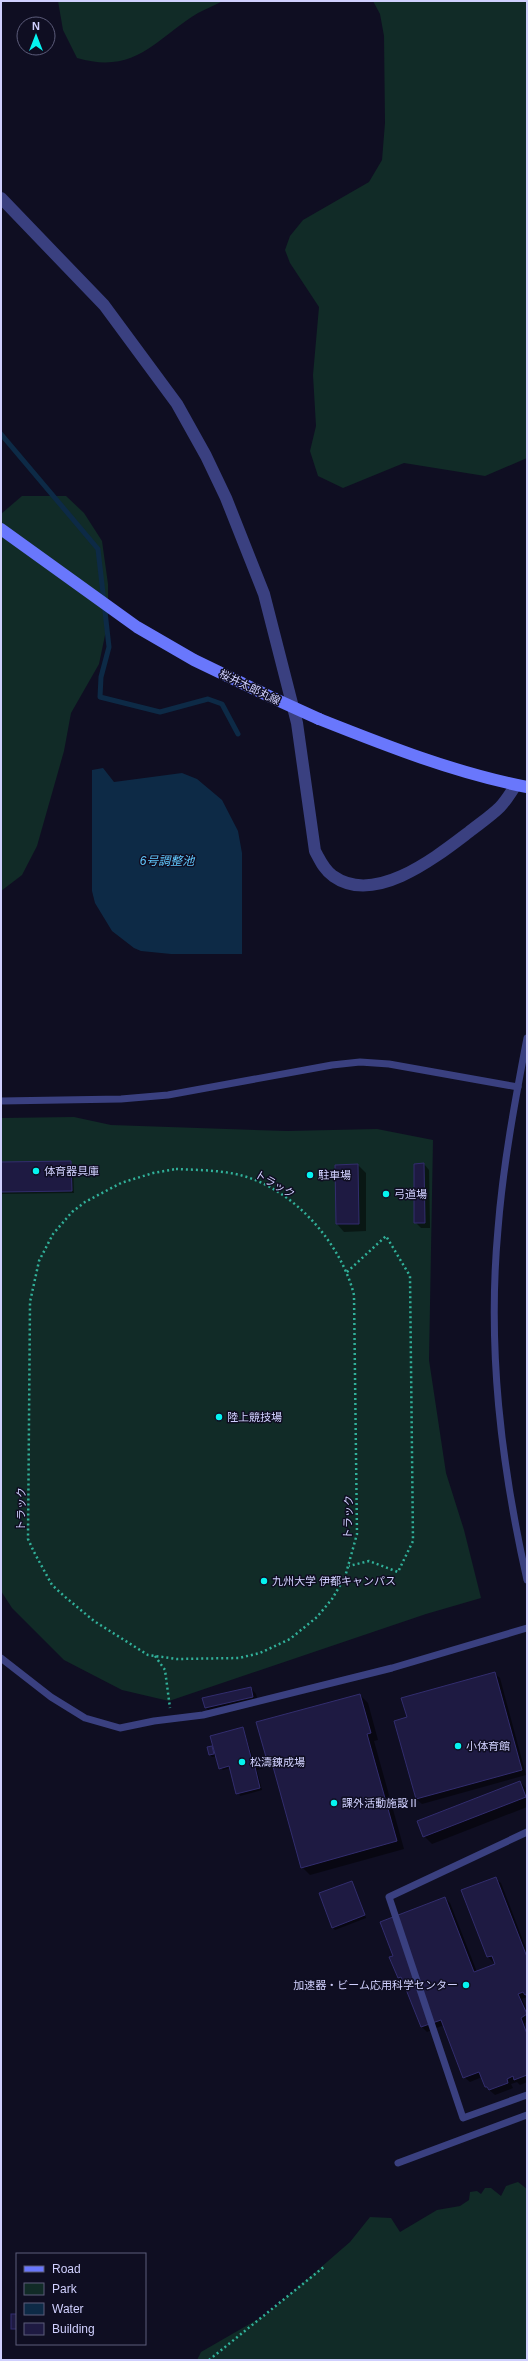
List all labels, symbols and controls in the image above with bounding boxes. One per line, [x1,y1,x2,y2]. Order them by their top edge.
north arrow [16,16,56,56]
text: N [32,20,40,32]
street label: 桜井太郎丸線 [218,667,282,707]
water label: 6号調整池 [140,854,195,868]
place label: 体育器具庫 [44,1165,99,1177]
marker: 体育器具庫 [31,1166,41,1176]
street label: トラック [253,1168,297,1200]
place label: 駐車場 [318,1169,351,1181]
marker: 駐車場 [305,1170,315,1180]
place label: 弓道場 [394,1188,427,1200]
marker: 弓道場 [381,1189,391,1199]
place label: 陸上競技場 [227,1411,282,1423]
marker: 陸上競技場 [214,1412,224,1422]
street label: トラック [15,1487,27,1531]
street label: トラック [341,1495,355,1539]
place label: 九州大学 伊都キャンパス [272,1575,396,1587]
marker: 九州大学 伊都キャンパス [259,1576,269,1586]
place label: 小体育館 [466,1740,510,1752]
marker: 小体育館 [453,1741,463,1751]
place label: 松濤錬成場 [250,1756,305,1768]
marker: 松濤錬成場 [237,1757,247,1767]
place label: 課外活動施設Ⅱ [342,1797,419,1809]
marker: 課外活動施設Ⅱ [329,1798,339,1808]
place label: 加速器・ビーム応用科学センター [293,1979,458,1991]
marker: 加速器・ビーム応用科学センター [461,1980,471,1990]
legend [16,2253,146,2345]
text: Road [52,2262,81,2276]
text: Park [52,2282,78,2296]
text: Water [52,2302,84,2316]
text: Building [52,2322,95,2336]

